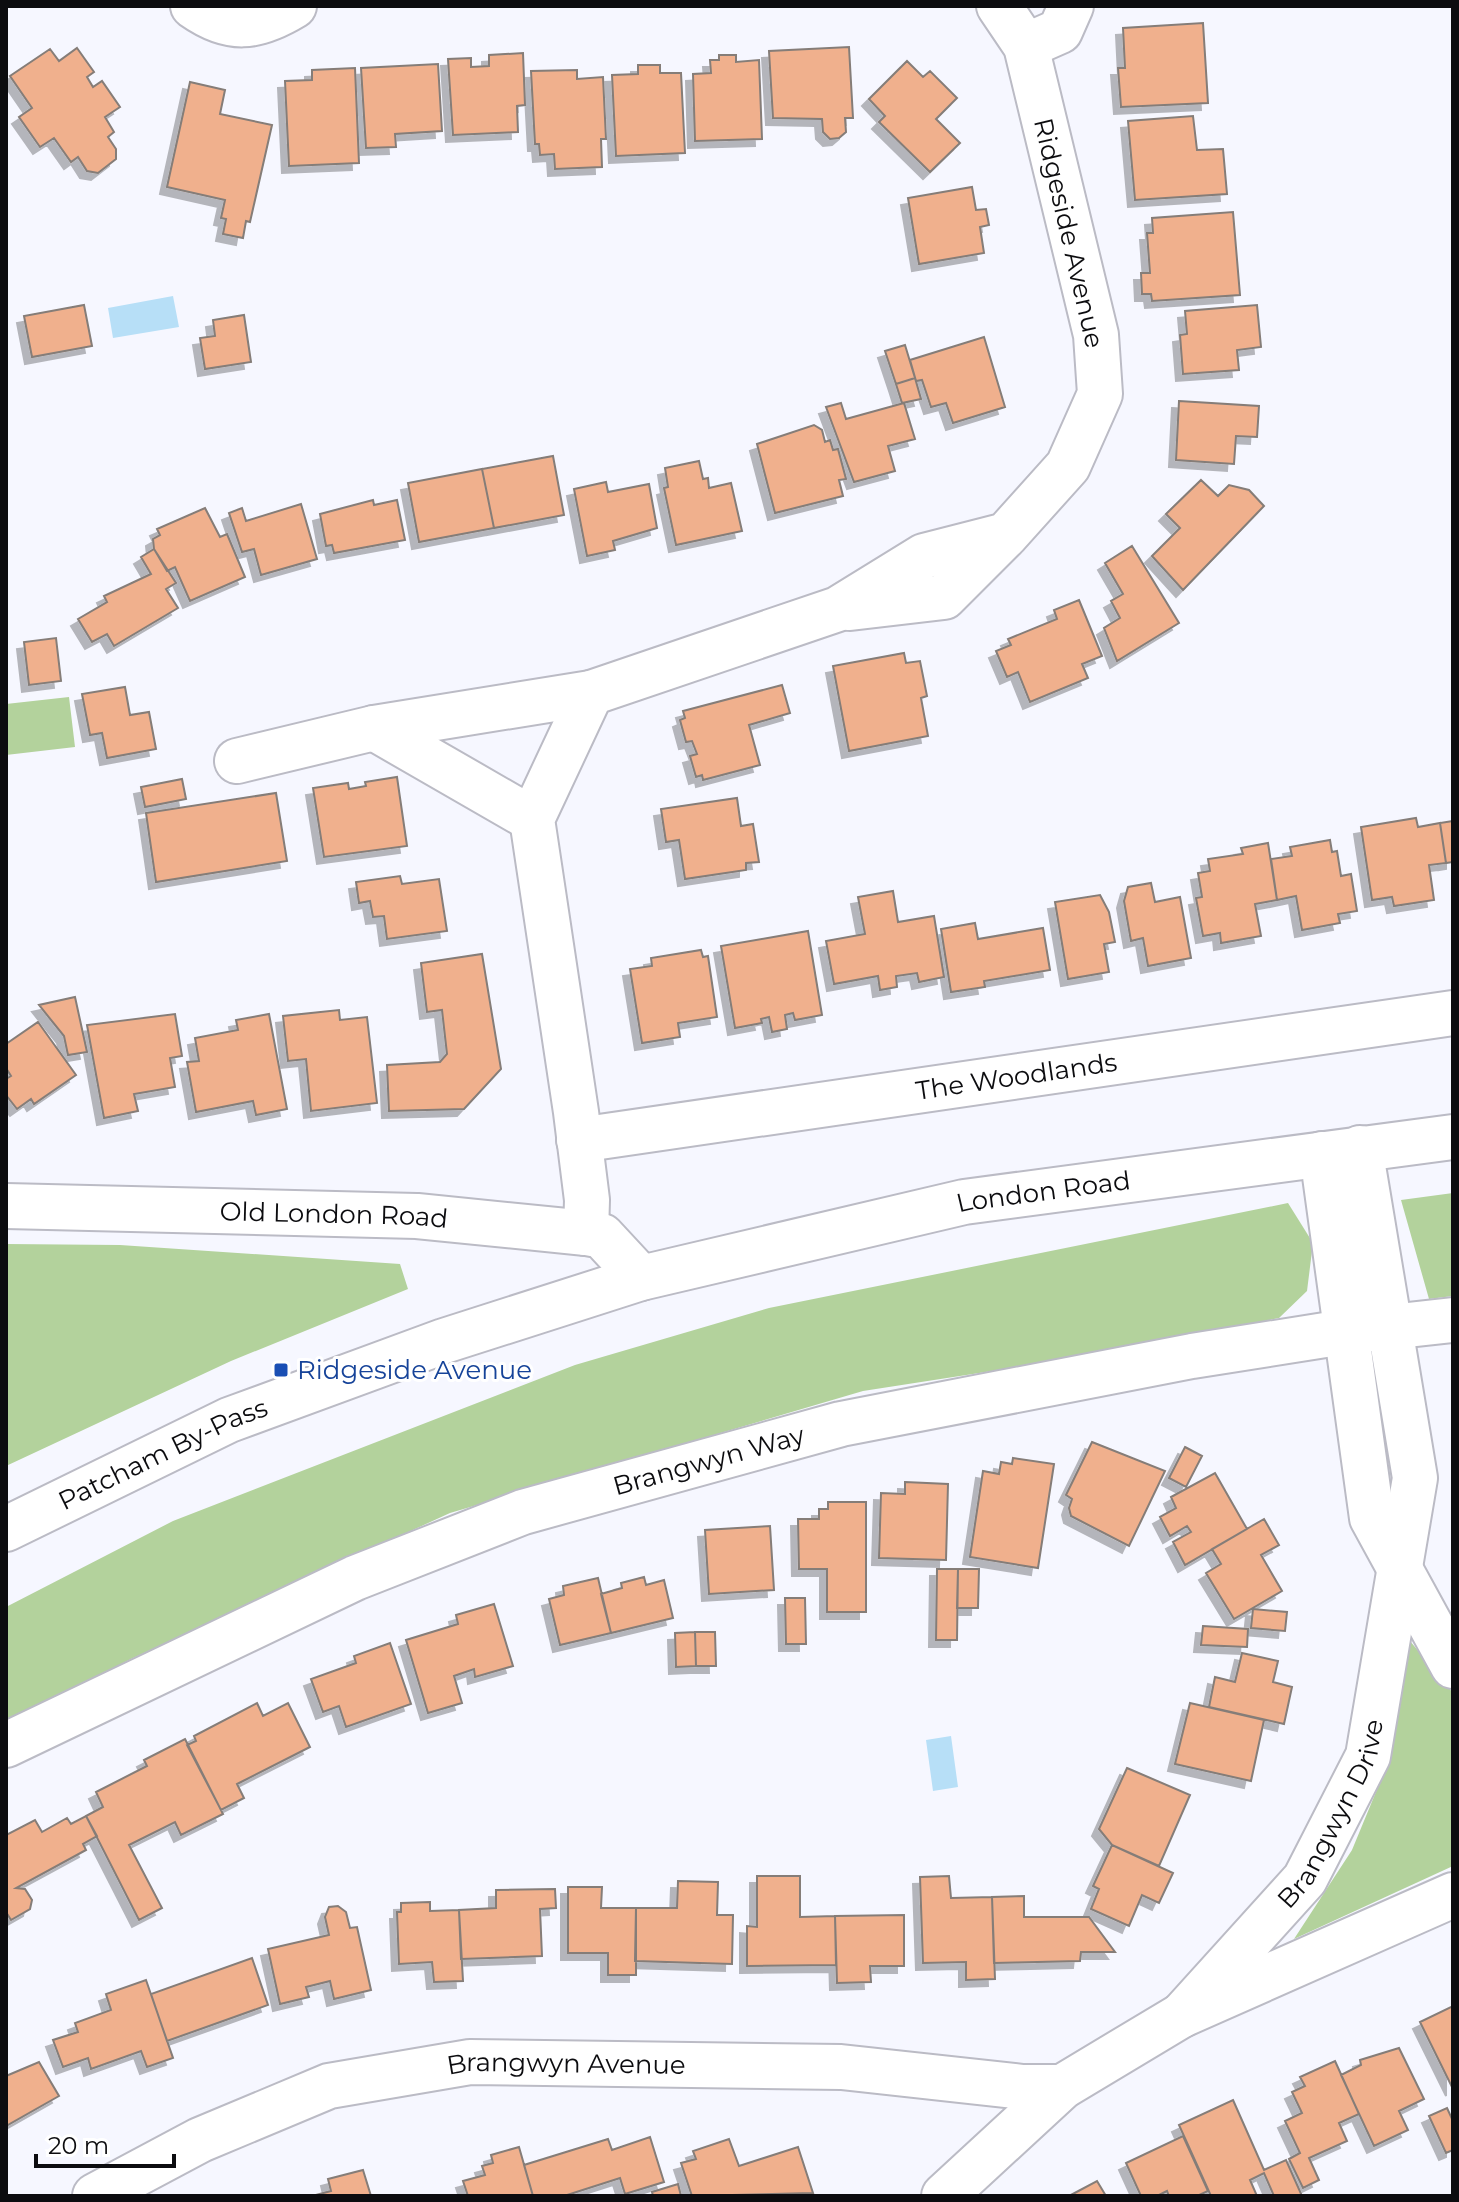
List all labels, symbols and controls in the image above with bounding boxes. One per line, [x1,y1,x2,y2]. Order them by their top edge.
street label: Ridgeside Avenue [1027,115,1111,351]
street label: The Woodlands [914,1046,1119,1107]
street label: London Road [953,1164,1132,1219]
street label: Old London Road [219,1195,450,1235]
place label: Ridgeside Avenue [297,1354,532,1386]
marker: Ridgeside Avenue [272,1361,290,1379]
street label: Patcham By-Pass [53,1391,272,1517]
street label: Brangwyn Way [609,1419,809,1502]
street label: Brangwyn Drive [1270,1717,1390,1915]
street label: Brangwyn Avenue [444,2046,686,2082]
scale bar [36,2118,174,2168]
text: 20 m [48,2131,109,2160]

